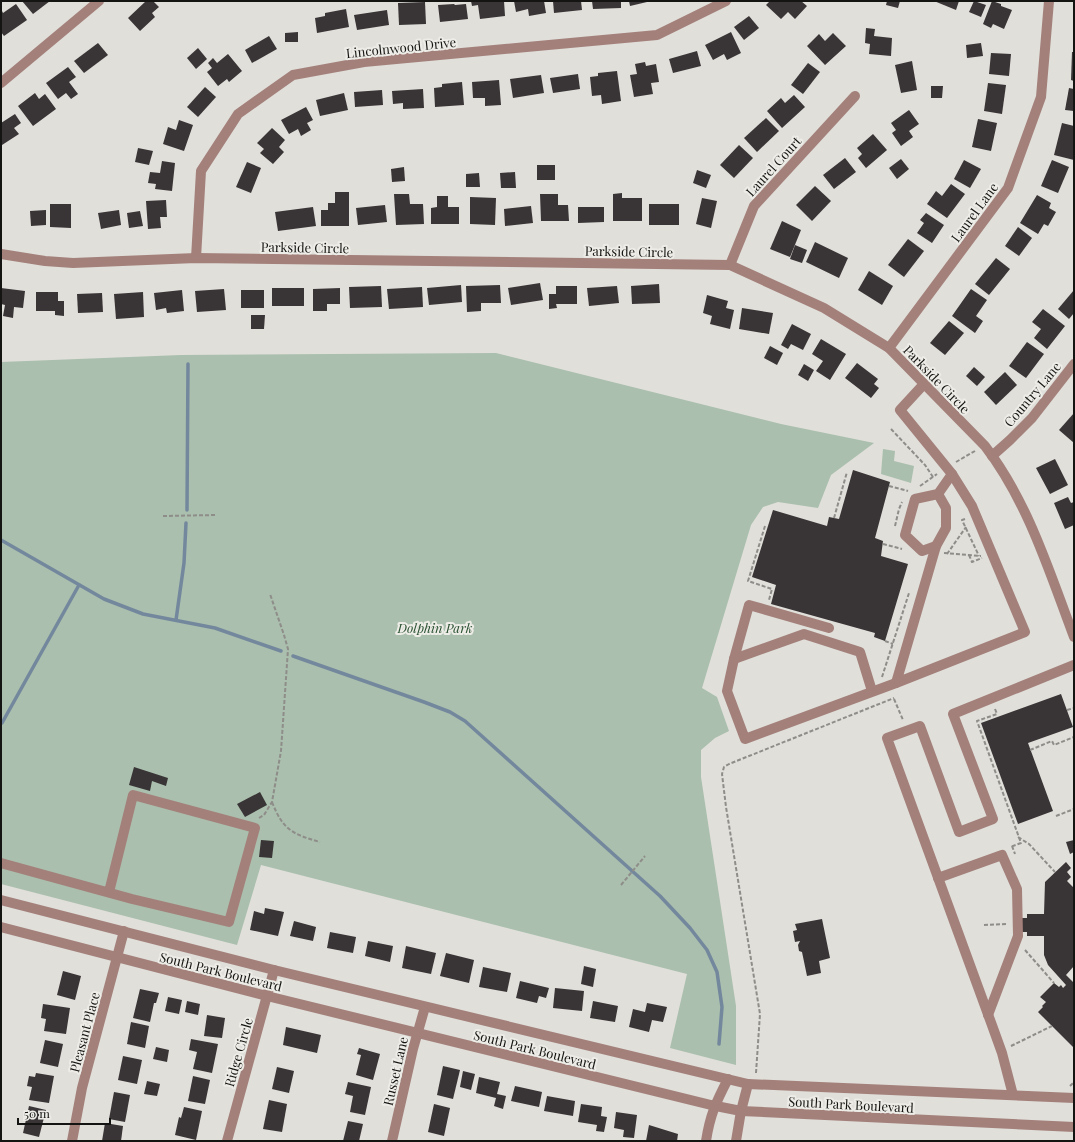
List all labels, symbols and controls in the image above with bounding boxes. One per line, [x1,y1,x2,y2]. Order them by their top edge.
street label: Lincolnwood Drive [345,33,457,61]
street label: Laurel Court [742,132,805,199]
street label: Laurel Lane [947,179,1001,245]
street label: Parkside Circle [261,238,350,256]
street label: Parkside Circle [585,242,674,260]
street label: Parkside Circle [900,341,974,417]
street label: Country Lane [1000,358,1064,430]
park label: Dolphin Park [397,619,473,636]
street label: South Park Boulevard [158,948,284,995]
street label: Pleasant Place [65,990,103,1074]
street label: Ridge Circle [220,1015,256,1089]
street label: South Park Boulevard [472,1026,598,1073]
street label: Russet Lane [379,1034,411,1107]
street label: South Park Boulevard [788,1092,915,1116]
scale bar [18,1100,110,1126]
text: 50 m [24,1105,50,1121]

